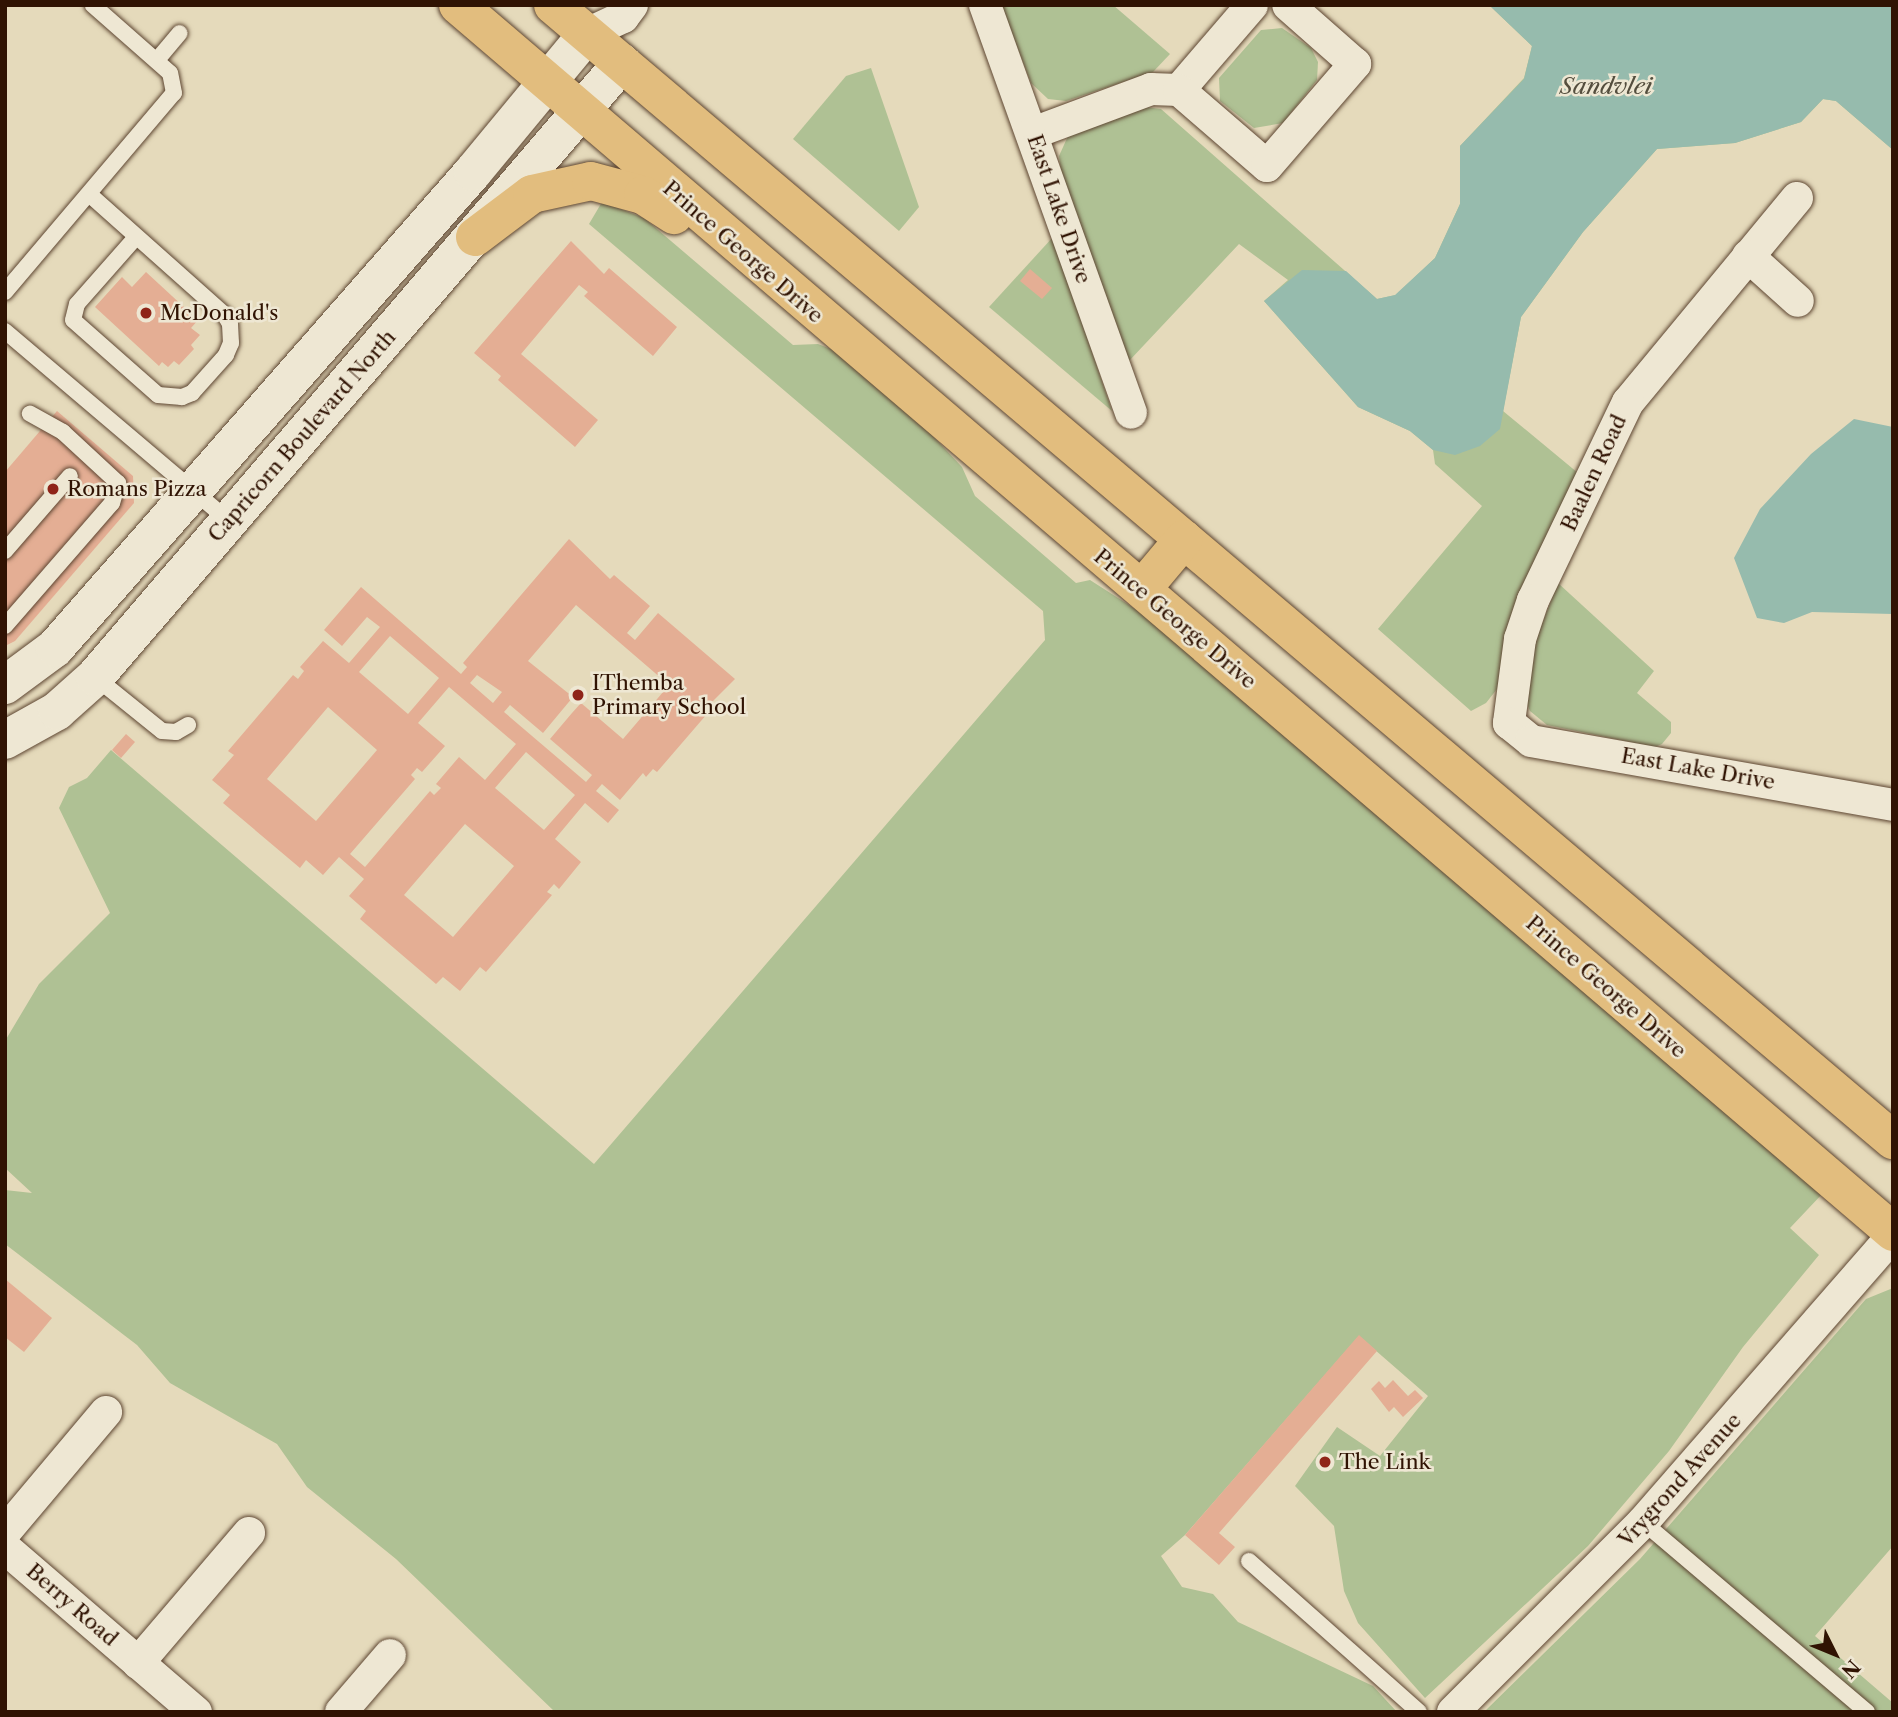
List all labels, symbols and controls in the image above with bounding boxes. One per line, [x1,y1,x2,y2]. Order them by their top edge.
water label: Sandvlei [1560,72,1652,100]
street label: East Lake Drive [1022,131,1096,287]
street label: Prince George Drive [658,176,828,328]
place label: McDonald's [160,300,278,326]
marker: McDonald's [138,305,154,321]
street label: Capricorn Boulevard North [203,325,401,547]
street label: Baalen Road [1556,411,1632,535]
place label: Romans Pizza [67,476,207,502]
marker: Romans Pizza [45,481,61,497]
street label: Prince George Drive [1089,544,1261,694]
place label: IThemba Primary School [592,670,747,720]
marker: IThemba Primary School [570,687,586,703]
street label: East Lake Drive [1619,743,1777,795]
street label: Prince George Drive [1521,911,1691,1063]
street label: Vrygrond Avenue [1613,1408,1747,1552]
place label: The Link [1339,1449,1431,1475]
marker: The Link [1317,1454,1333,1470]
street label: Berry Road [21,1558,123,1652]
north arrow [1800,1619,1870,1689]
text: N [1837,1655,1865,1683]

